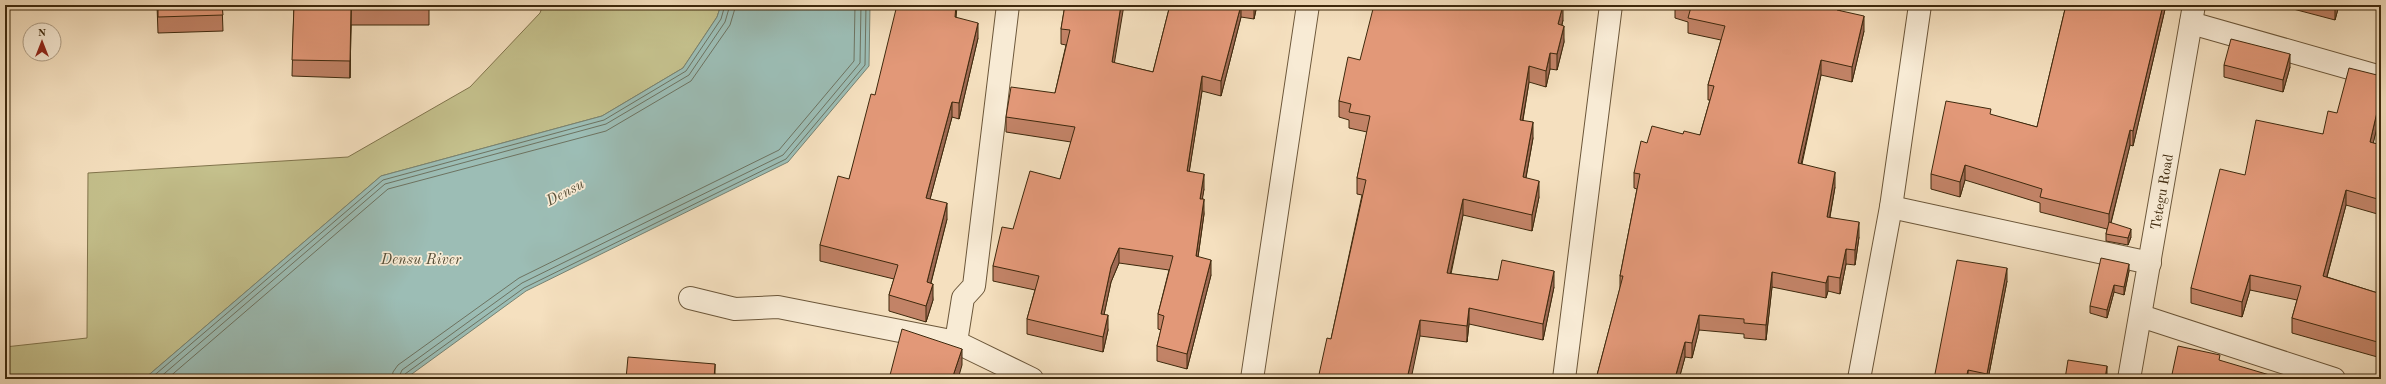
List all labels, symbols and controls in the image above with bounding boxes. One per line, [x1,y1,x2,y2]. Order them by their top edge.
north arrow [22,22,62,62]
text: N [38,28,47,39]
street label: Tetegu Road [2149,153,2176,231]
water label: Densu [543,177,588,210]
water label: Densu River [380,253,462,268]

